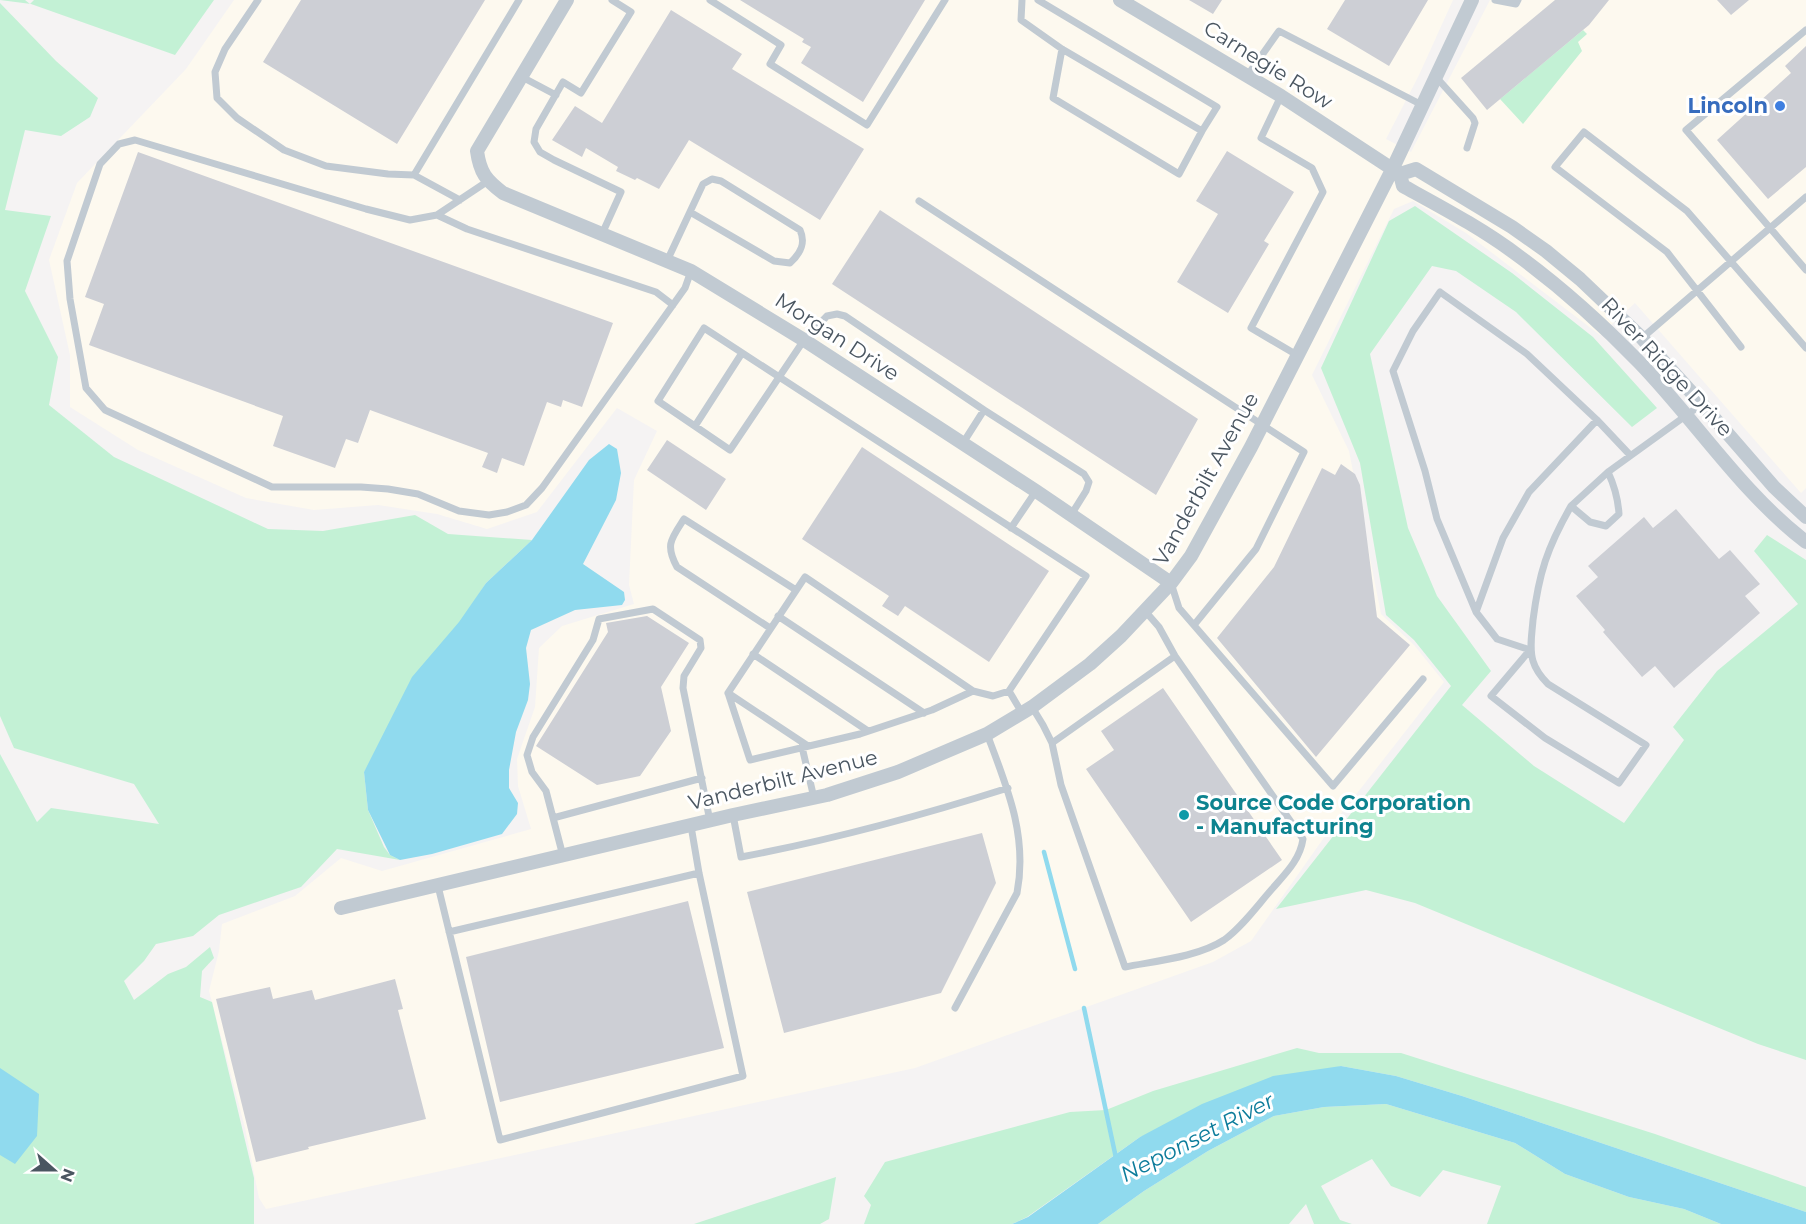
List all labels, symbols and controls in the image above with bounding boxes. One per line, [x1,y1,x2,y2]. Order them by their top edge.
street label: Carnegie Row [1199,15,1338,114]
place label: Lincoln [1688,93,1768,118]
marker: Lincoln [1773,99,1787,113]
street label: Morgan Drive [771,287,904,386]
street label: River Ridge Drive [1596,292,1738,441]
street label: Vanderbilt Avenue [1148,388,1263,570]
street label: Vanderbilt Avenue [686,744,880,815]
place label: Source Code Corporation - Manufacturing [1196,790,1471,839]
marker: Source Code Corporation - Manufacturing [1177,808,1191,822]
water label: Neponset River [1116,1087,1280,1188]
north arrow [24,1140,84,1200]
text: N [56,1166,79,1185]

